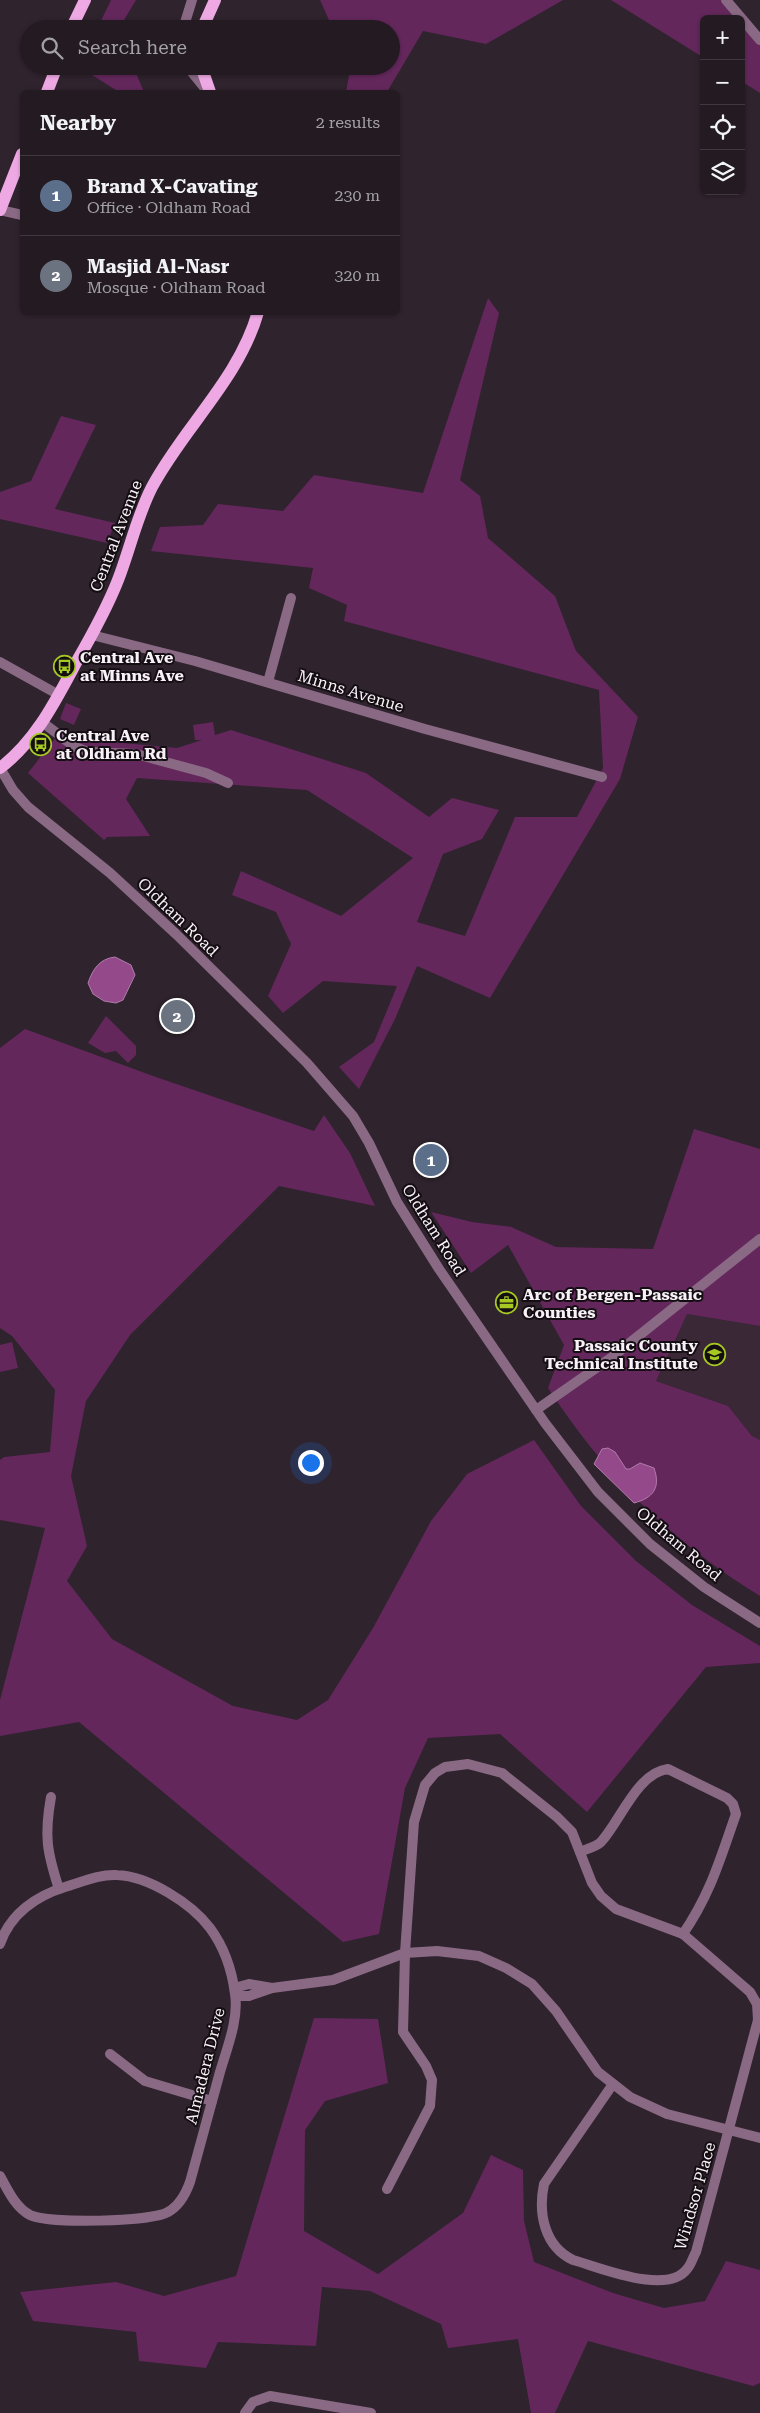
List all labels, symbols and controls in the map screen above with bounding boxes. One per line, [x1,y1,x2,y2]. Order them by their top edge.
map controls [700,15,745,195]
button: + [700,15,745,60]
search box [20,20,400,75]
icon: search [38,34,66,62]
text: Search here [78,36,187,59]
button: − [700,60,745,105]
button: locate [700,105,745,150]
text: Nearby [40,111,116,135]
text: 2 results [316,113,380,132]
button: layers [700,150,745,195]
text: Brand X-Cavating [87,175,257,198]
text: 1 [52,186,60,205]
text: 230 m [334,186,380,205]
text: Office · Oldham Road [87,198,250,217]
text: Masjid Al-Nasr [87,255,229,278]
text: 2 [52,266,60,285]
text: 320 m [334,266,380,285]
text: Mosque · Oldham Road [87,278,265,297]
street label: Central Avenue [86,477,146,595]
place label: Central Ave at Minns Ave [80,648,184,685]
bus stop icon: Central Ave at Minns Ave [52,654,76,678]
street label: Minns Avenue [296,666,407,716]
place label: Central Ave at Oldham Rd [56,726,167,763]
bus stop icon: Central Ave at Oldham Rd [28,732,52,756]
street label: Oldham Road [134,874,222,960]
pin: 2 [161,997,193,1035]
pin: 1 [415,1141,447,1179]
street label: Oldham Road [398,1180,470,1280]
place label: Arc of Bergen-Passaic Counties [523,1285,702,1322]
office icon: Arc of Bergen-Passaic Counties [495,1291,519,1315]
place label: Passaic County Technical Institute [544,1336,698,1373]
school or university icon: Passaic County Technical Institute [702,1342,726,1366]
your location [298,1450,324,1476]
street label: Oldham Road [633,1503,725,1585]
street label: Almadera Drive [181,2006,229,2126]
street label: Windsor Place [671,2140,720,2252]

